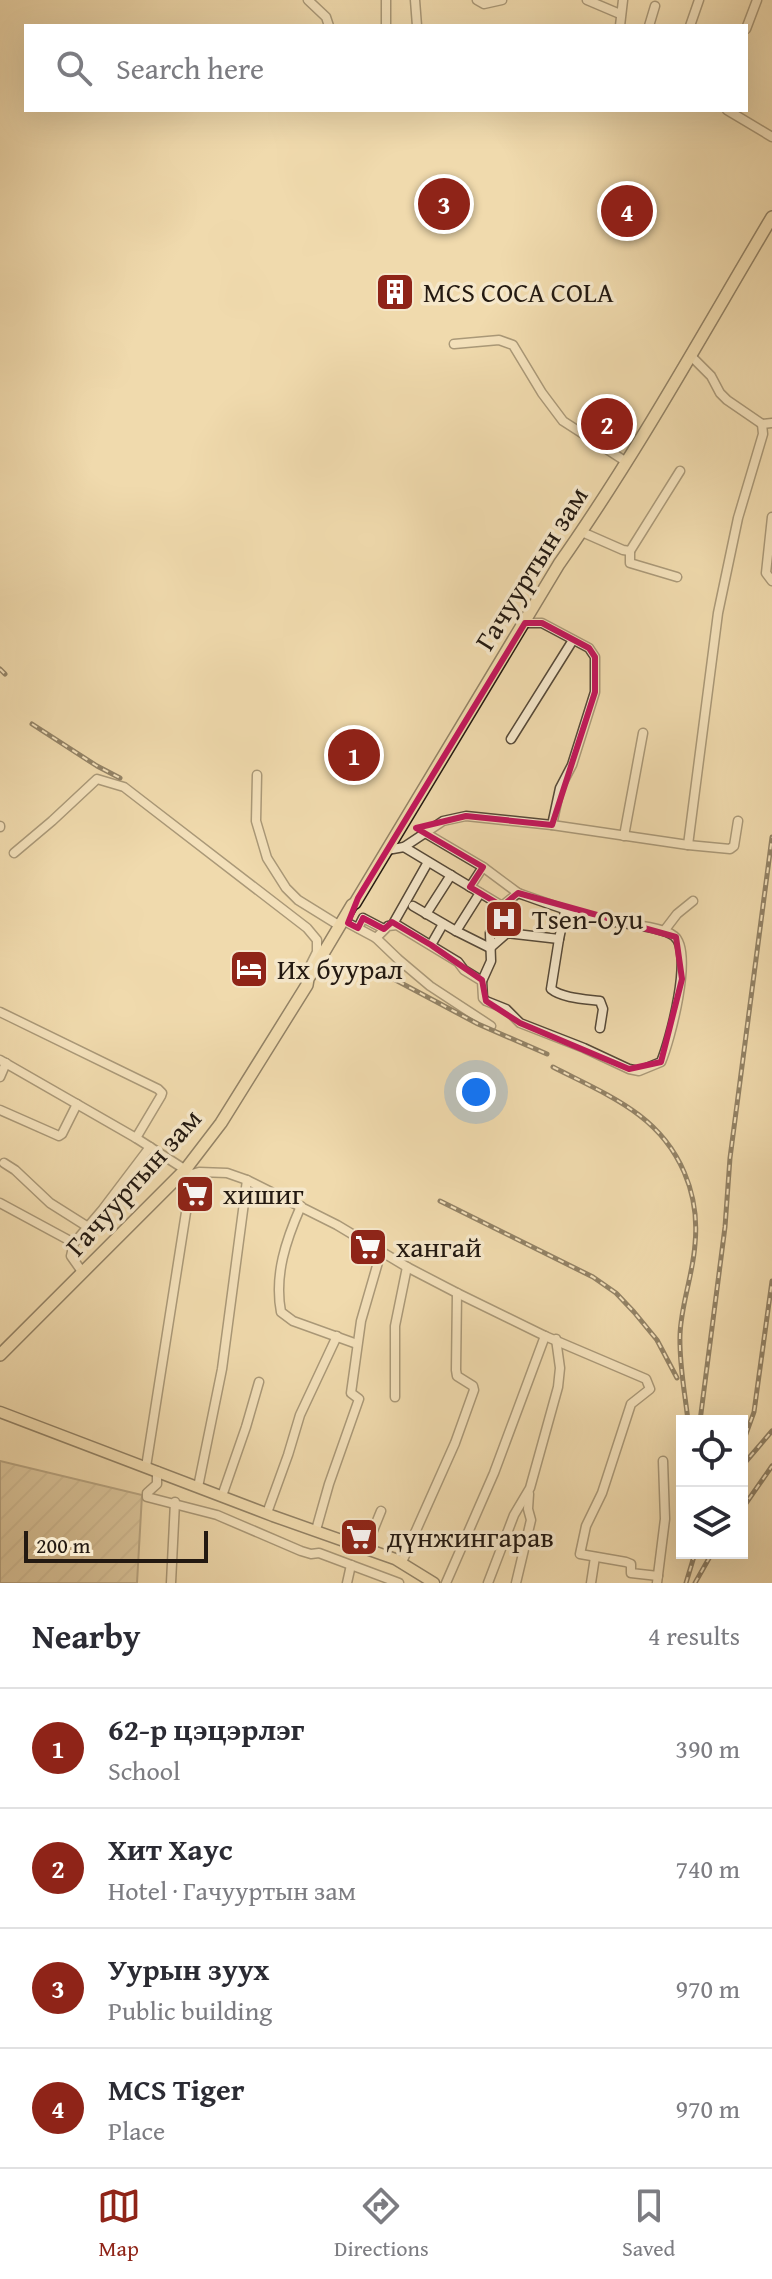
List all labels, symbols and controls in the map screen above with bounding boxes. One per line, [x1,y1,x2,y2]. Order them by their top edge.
search box [24,24,748,112]
icon: search [52,46,96,90]
text: Search here [116,46,264,90]
pin: 3 [418,174,470,234]
pin: 4 [601,181,653,241]
building icon: MCS COCA COLA [374,271,416,313]
place label: MCS COCA COLA [423,271,614,312]
pin: 2 [581,394,633,454]
street label: Гачууртын зам [464,478,597,658]
pin: 1 [328,725,380,785]
hospital icon: Tsen-Oyu [483,898,525,940]
place label: Tsen-Oyu [532,898,643,939]
hotel icon: Их буурал [228,948,270,990]
place label: Их буурал [277,948,403,989]
your location [456,1072,496,1112]
street label: Гачууртын зам [55,1099,210,1265]
supermarket icon: хишиг [174,1173,216,1215]
place label: хишиг [223,1173,304,1214]
supermarket icon: хангай [347,1226,389,1268]
place label: хангай [396,1226,482,1267]
map controls [676,1415,748,1559]
button: locate [676,1415,748,1487]
button: layers [676,1487,748,1559]
supermarket icon: дүнжингарав [338,1516,380,1558]
place label: дүнжингарав [387,1516,554,1557]
scale bar [24,1527,208,1563]
text: 200 m [36,1529,91,1561]
text: Nearby [32,1611,141,1660]
text: 4 results [648,1616,740,1655]
text: 62-р цэцэрлэг [108,1707,304,1751]
text: 1 [51,1729,65,1768]
text: 390 m [675,1729,740,1768]
text: School [108,1751,180,1790]
text: Хит Хаус [108,1827,233,1871]
text: 2 [51,1849,65,1888]
text: 740 m [675,1849,740,1888]
text: Hotel · Гачууртын зам [108,1871,356,1910]
text: Уурын зуух [108,1947,269,1991]
text: 3 [51,1969,65,2008]
text: 970 m [675,1969,740,2008]
text: Public building [108,1991,272,2030]
text: MCS Tiger [108,2067,244,2111]
text: 4 [51,2089,65,2128]
text: 970 m [675,2089,740,2128]
text: Place [108,2111,165,2150]
tab: Map [97,2184,141,2264]
tab: Directions [334,2184,429,2264]
tab: Saved [622,2184,675,2264]

